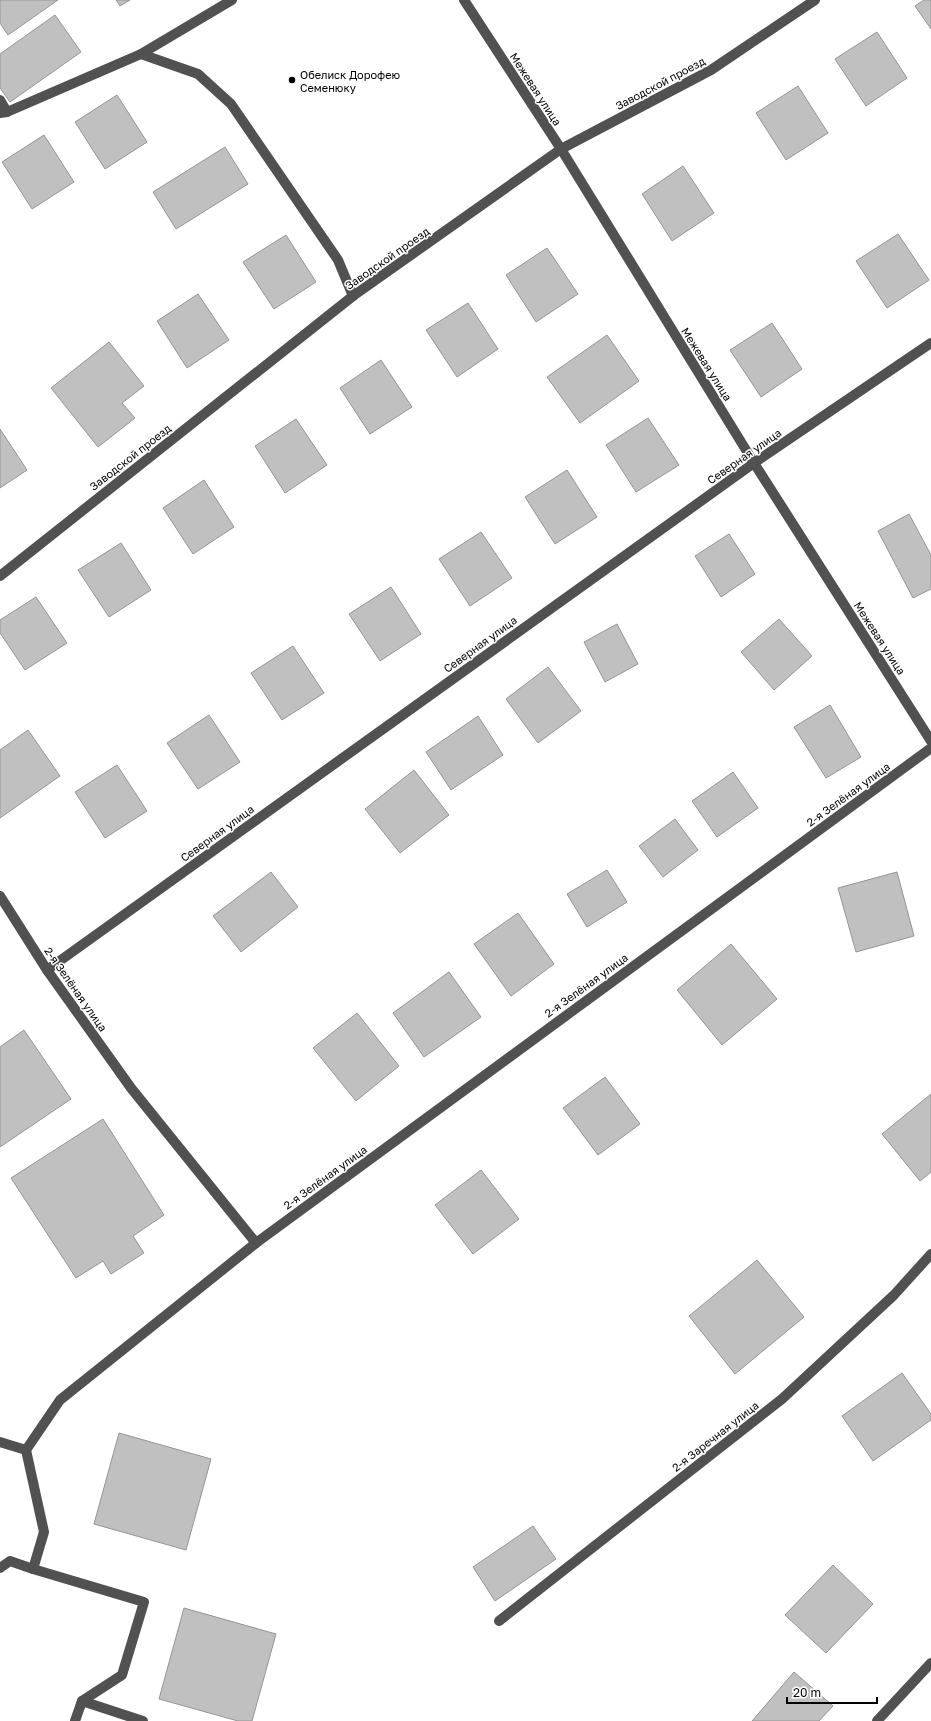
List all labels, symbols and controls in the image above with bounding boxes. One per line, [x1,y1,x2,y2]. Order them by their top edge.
street label: Межевая улица [508,50,564,128]
street label: Заводской проезд [613,54,707,112]
place label: Обелиск Дорофею Семенюку [300,68,401,94]
marker: Обелиск Дорофею Семенюку [287,75,297,85]
street label: Заводской проезд [342,224,432,292]
street label: Межевая улица [679,325,735,403]
street label: Заводской проезд [87,421,173,493]
street label: Северная улица [704,426,784,486]
street label: Межевая улица [852,599,908,677]
street label: Северная улица [441,613,519,675]
street label: 2-я Зелёная улица [804,759,892,829]
street label: Северная улица [178,802,256,864]
street label: 2-я Зелёная улица [42,944,110,1034]
street label: 2-я Зелёная улица [542,950,630,1020]
street label: 2-я Зелёная улица [281,1142,369,1212]
street label: 2-я Заречная улица [669,1398,761,1474]
scale bar [787,1679,877,1705]
text: 20 m [793,1685,821,1700]

